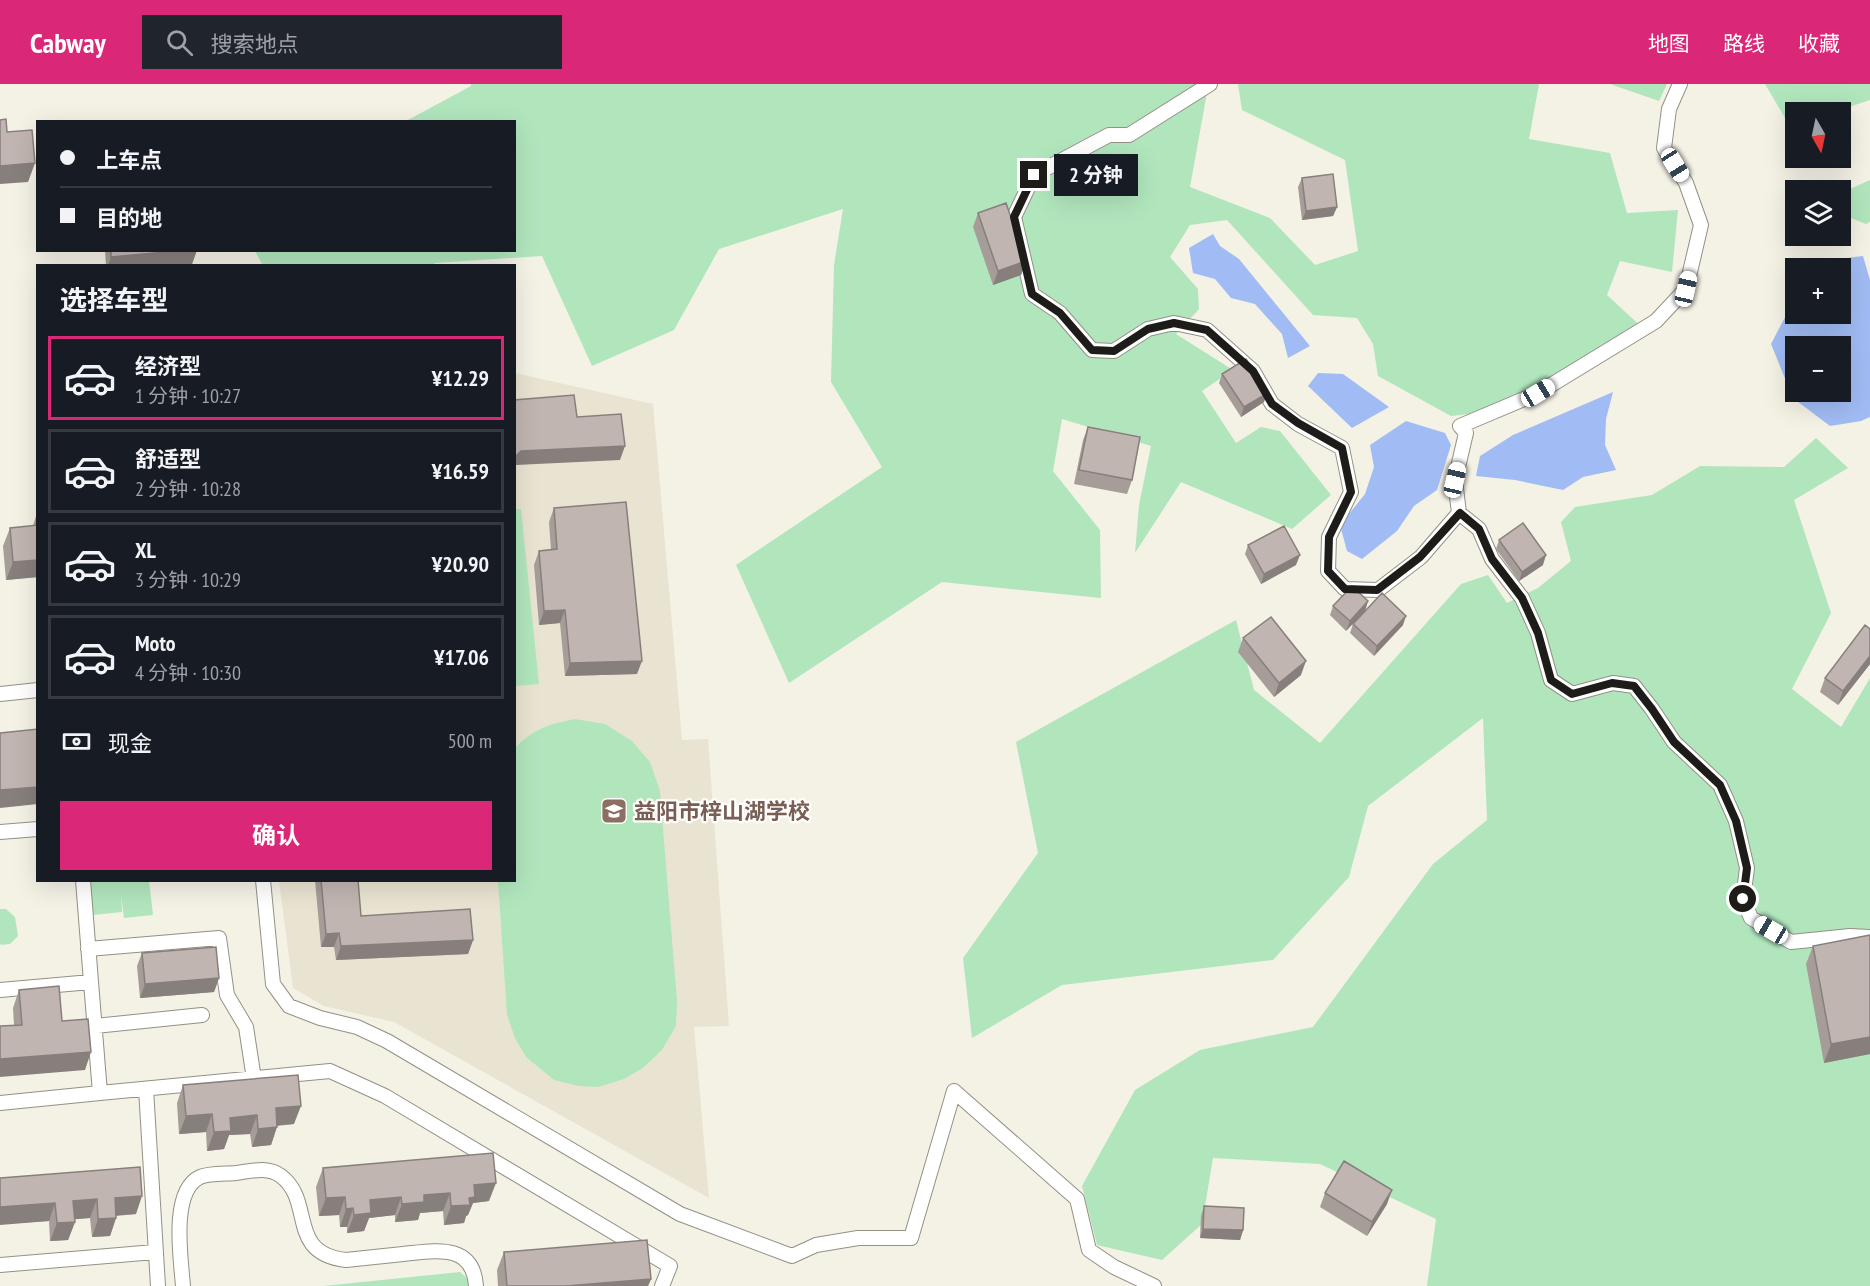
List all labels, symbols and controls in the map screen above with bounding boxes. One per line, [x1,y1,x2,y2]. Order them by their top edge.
search box [142,15,562,69]
text: Cabway [30,24,106,61]
icon: search [163,26,196,59]
text: 搜索地点 [211,30,299,58]
text: 地图 [1648,30,1690,57]
text: 路线 [1723,30,1765,57]
text: 收藏 [1798,30,1840,57]
north arrow [1785,102,1851,168]
map controls [1785,102,1851,402]
car [1658,145,1692,185]
text: 上车点 [96,146,162,174]
callout: 2 分钟 [1055,154,1139,196]
route end [1020,161,1047,188]
text: 2 分钟 [1069,162,1123,188]
button: layers [1785,180,1851,246]
text: 目的地 [96,204,162,232]
button: + [1785,258,1851,324]
car [1673,269,1699,309]
text: 选择车型 [60,283,168,317]
button: − [1785,336,1851,402]
icon: car [63,351,117,405]
text: 经济型 [135,352,201,380]
text: ¥12.29 [432,364,489,392]
car [1518,376,1558,410]
text: 1 分钟 · 10:27 [135,383,241,409]
icon: car [63,444,117,498]
text: 舒适型 [135,445,201,473]
text: ¥16.59 [432,457,489,485]
car [1442,460,1468,500]
text: 2 分钟 · 10:28 [135,476,241,502]
text: XL [135,536,156,564]
icon: car [63,537,117,591]
text: ¥20.90 [432,550,489,578]
text: 3 分钟 · 10:29 [135,567,241,593]
text: Moto [135,629,176,657]
icon: car [63,630,117,684]
text: ¥17.06 [434,643,489,671]
text: 4 分钟 · 10:30 [135,660,241,686]
icon: cash [60,725,93,758]
text: 500 m [448,728,492,754]
text: 现金 [108,729,152,757]
school or university icon: 益阳市梓山湖学校 [599,796,629,826]
place label: 益阳市梓山湖学校 [634,797,810,825]
button: 确认 [60,801,492,870]
route start [1729,885,1756,912]
car [1751,913,1791,947]

